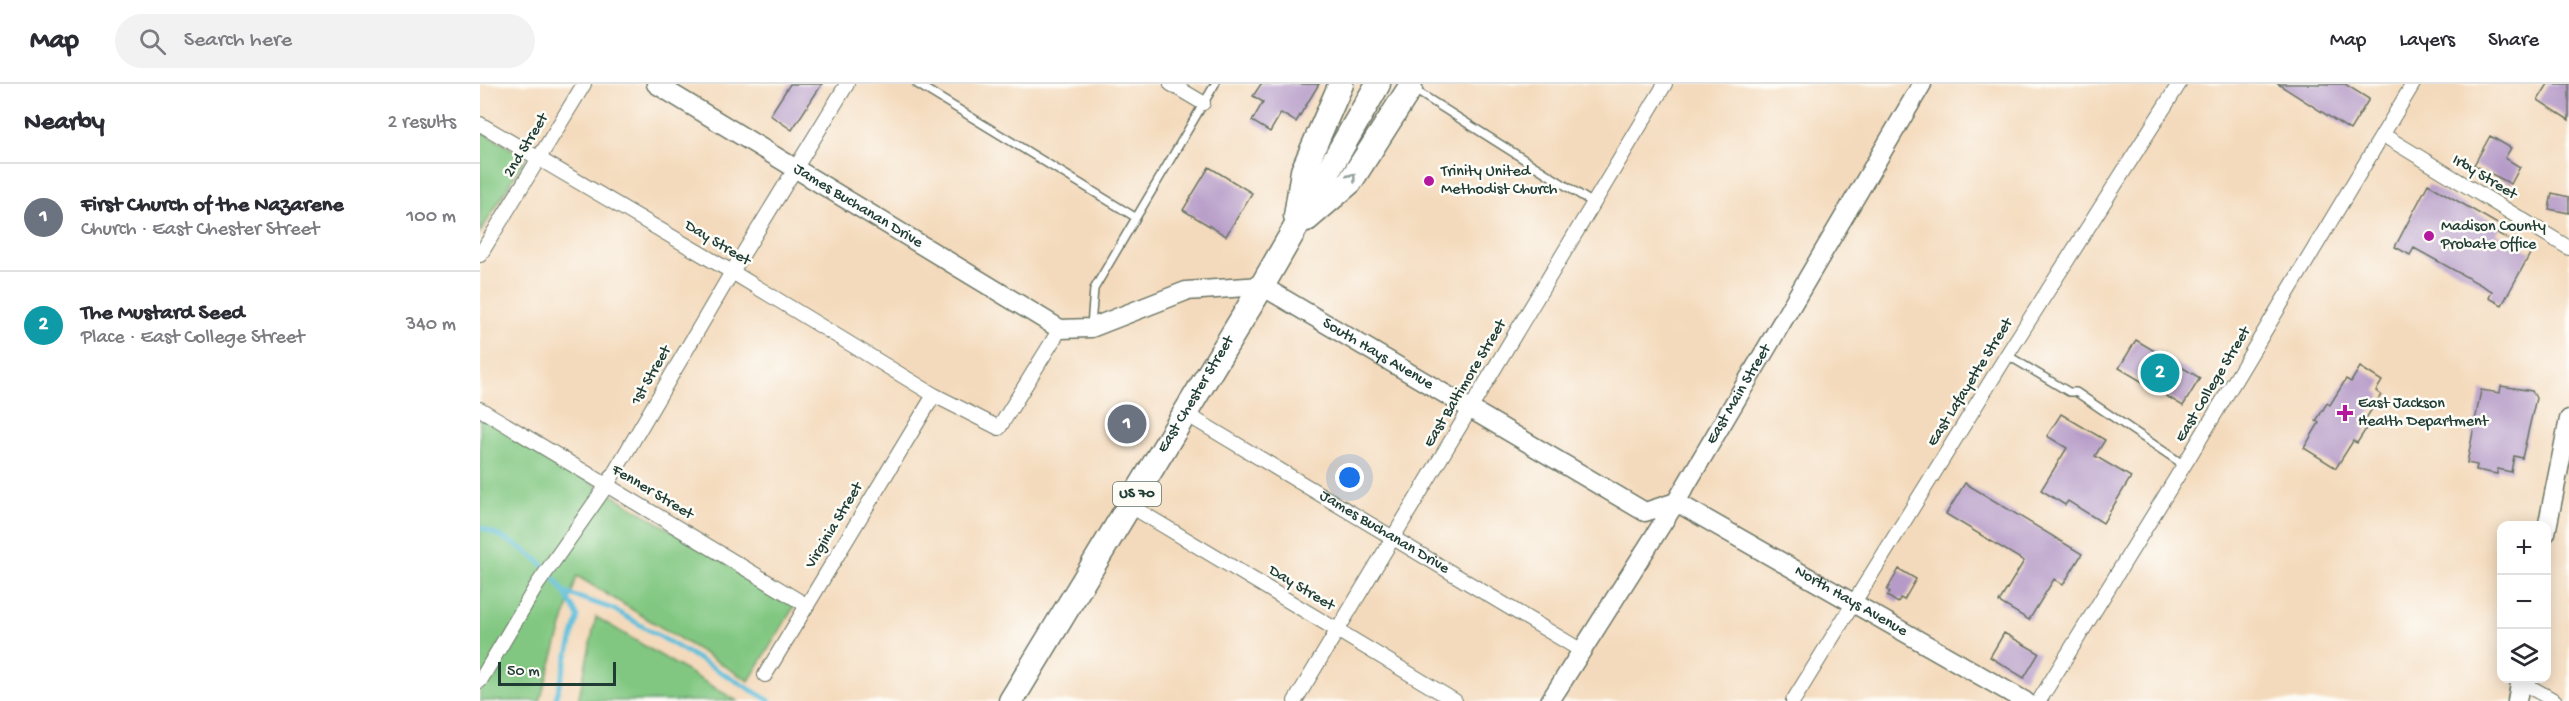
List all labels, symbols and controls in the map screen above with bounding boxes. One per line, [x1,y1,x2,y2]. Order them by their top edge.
search box [115,14,535,68]
text: Map [30,25,79,58]
icon: search [136,25,169,58]
text: Search here [184,28,292,54]
text: Map [2330,29,2366,54]
text: Layers [2399,29,2455,54]
text: Share [2488,29,2539,54]
text: Nearby [24,108,105,139]
street label: 2nd Street [501,109,554,181]
text: 2 results [387,112,456,135]
street label: Irby Street [2448,151,2521,206]
street label: James Buchanan Drive [790,160,927,253]
place label: Trinity United Methodist Church [1440,163,1558,200]
one-way arrow [1345,173,1356,184]
marker: Trinity United Methodist Church [1422,174,1436,188]
text: First Church of the Nazarene [81,193,344,219]
text: 1 [39,206,48,229]
text: 100 m [406,206,456,229]
street label: Day Street [680,216,755,272]
place label: Madison County Probate Office [2440,218,2546,255]
text: Church · East Chester Street [81,219,319,242]
marker: Madison County Probate Office [2422,229,2436,243]
text: The Mustard Seed [81,301,244,327]
text: 2 [39,314,48,337]
text: 340 m [406,314,456,337]
street label: South Hays Avenue [1319,314,1437,395]
street label: East Lafayette Street [1924,314,2019,451]
street label: East Baltimore Street [1420,315,1512,451]
street label: East College Street [2172,323,2257,446]
text: Place · East College Street [81,327,304,350]
street label: East Chester Street [1154,331,1240,457]
street label: East Main Street [1702,340,1777,448]
street label: 1st Street [627,342,677,410]
pin: 2 [2140,350,2180,396]
place label: East Jackson Health Department [2358,395,2490,432]
pin: 1 [1108,402,1146,446]
marker: East Jackson Health Department [2336,404,2354,422]
street label: Fenner Street [607,461,698,526]
your location [1335,463,1364,492]
street label: Virginia Street [801,478,869,573]
road number: US 70 [1113,482,1161,506]
street label: James Buchanan Drive [1316,486,1453,579]
map controls [2497,521,2551,683]
button: + [2497,521,2551,575]
street label: Day Street [1264,561,1339,617]
street label: North Hays Avenue [1791,562,1911,642]
button: − [2497,575,2551,629]
button: layers [2497,629,2551,683]
scale bar [498,659,616,686]
text: 50 m [507,663,540,682]

